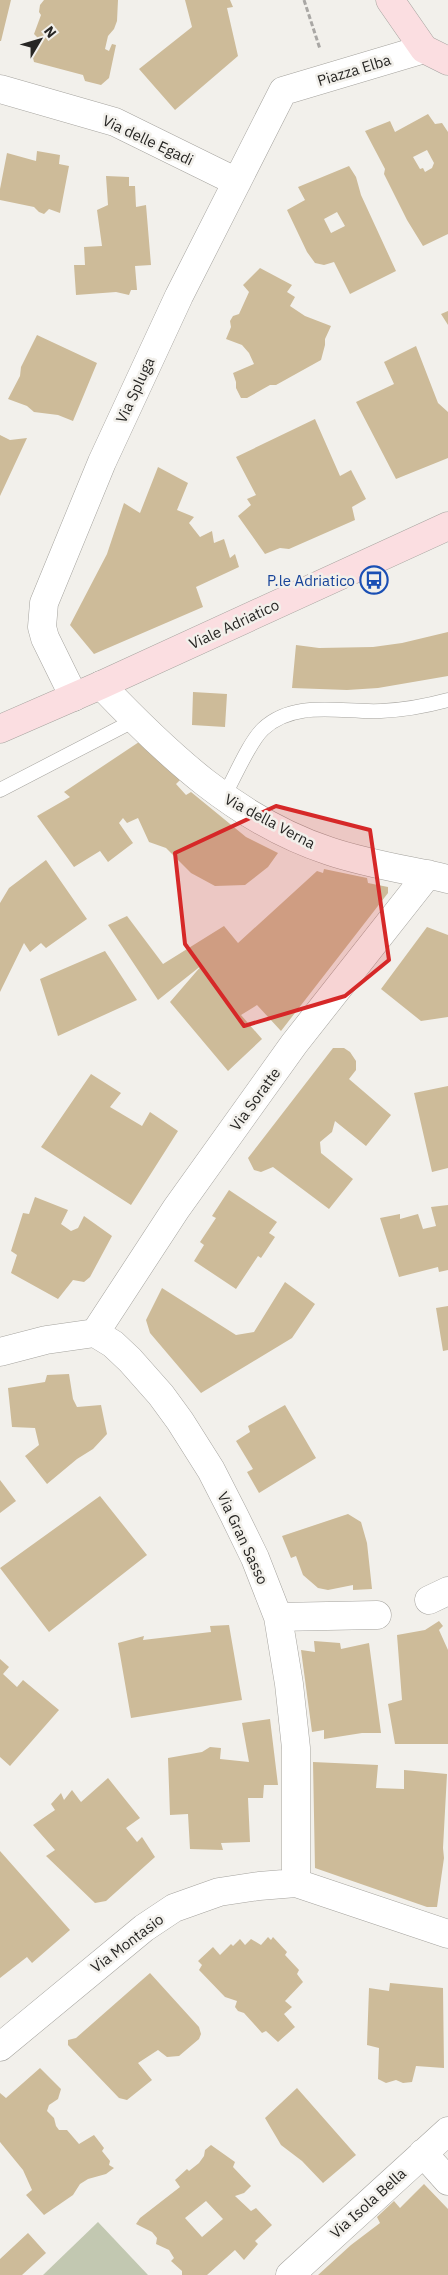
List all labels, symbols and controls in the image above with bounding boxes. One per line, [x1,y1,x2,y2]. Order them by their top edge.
north arrow [15,15,65,65]
text: N [40,22,60,42]
street label: Piazza Elba [315,50,393,90]
street label: Via delle Egadi [99,111,197,169]
street label: Via Spluga [112,354,158,426]
bus stop icon: P.le Adriatico [359,565,389,595]
place label: P.le Adriatico [267,571,355,590]
street label: Viale Adriatico [186,595,282,653]
street label: Via della Verna [221,789,319,853]
street label: Via Soratte [226,1064,284,1134]
street label: Via Gran Sasso [213,1489,273,1587]
street label: Via Montasio [87,1909,167,1977]
street label: Via Isola Bella [326,2164,410,2242]

